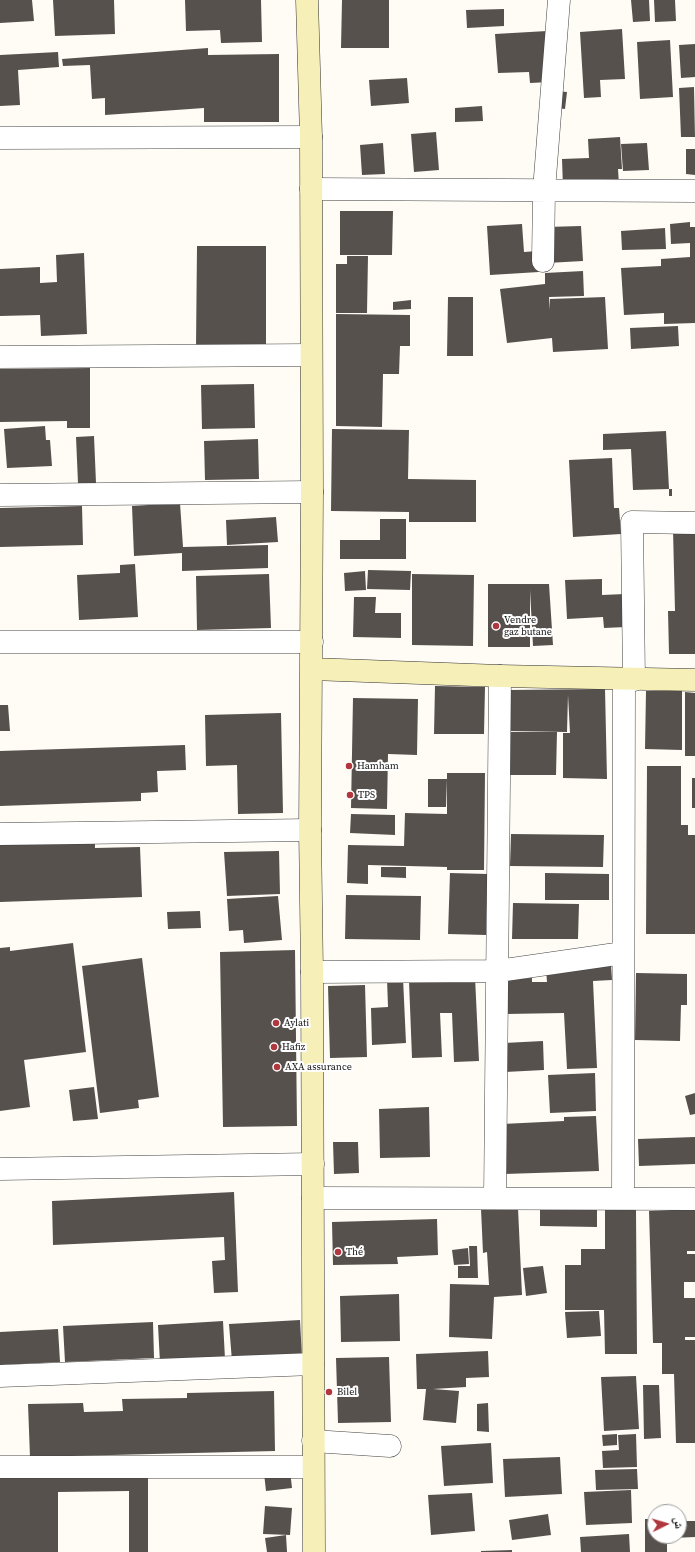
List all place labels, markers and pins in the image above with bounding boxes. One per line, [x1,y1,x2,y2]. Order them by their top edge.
place label: Vendre gaz butane [504,614,552,638]
marker: Vendre gaz butane [491,621,501,631]
place label: Hamham [357,760,399,772]
marker: Hamham [344,761,354,771]
place label: TPS [358,789,375,801]
marker: TPS [345,790,355,800]
place label: Aylati [284,1017,309,1029]
marker: Aylati [271,1018,281,1028]
place label: Hafiz [282,1041,305,1053]
marker: Hafiz [269,1042,279,1052]
place label: AXA assurance [285,1061,352,1073]
marker: AXA assurance [272,1062,282,1072]
place label: Thé [346,1246,363,1258]
marker: Thé [333,1247,343,1257]
place label: Bilel [337,1386,357,1398]
marker: Bilel [324,1387,334,1397]

